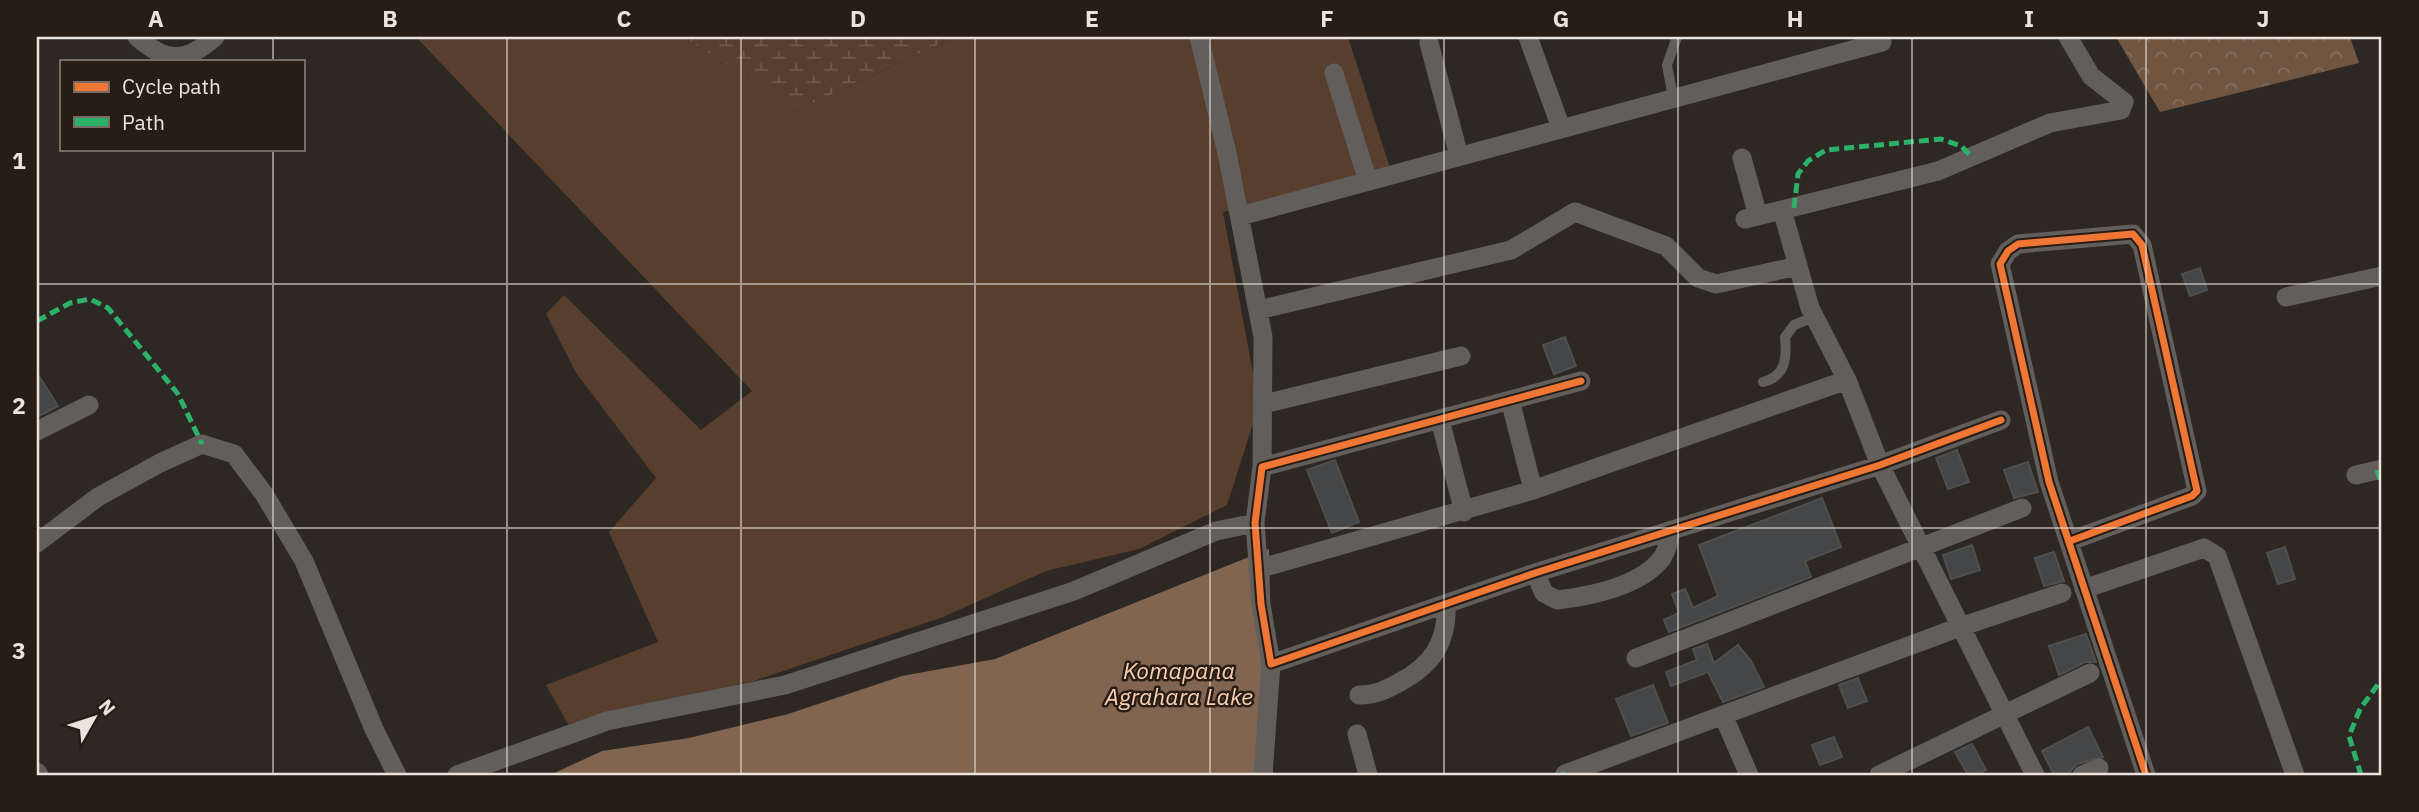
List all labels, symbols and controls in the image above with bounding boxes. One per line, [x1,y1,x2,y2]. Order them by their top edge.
text: A [148,3,164,33]
text: B [382,3,398,33]
text: C [617,3,632,33]
text: D [850,3,866,33]
text: E [1085,3,1099,33]
text: F [1320,3,1334,33]
text: G [1553,3,1569,33]
text: H [1787,3,1803,33]
text: I [2024,3,2034,33]
text: J [2257,3,2269,33]
legend [60,60,304,150]
text: Cycle path [122,72,221,100]
text: Path [122,108,165,136]
text: 1 [12,145,26,175]
text: 2 [12,390,26,420]
text: 3 [12,635,26,665]
water label: Komapana Agrahara Lake [1104,655,1253,711]
north arrow [60,682,130,752]
text: N [94,694,121,720]

